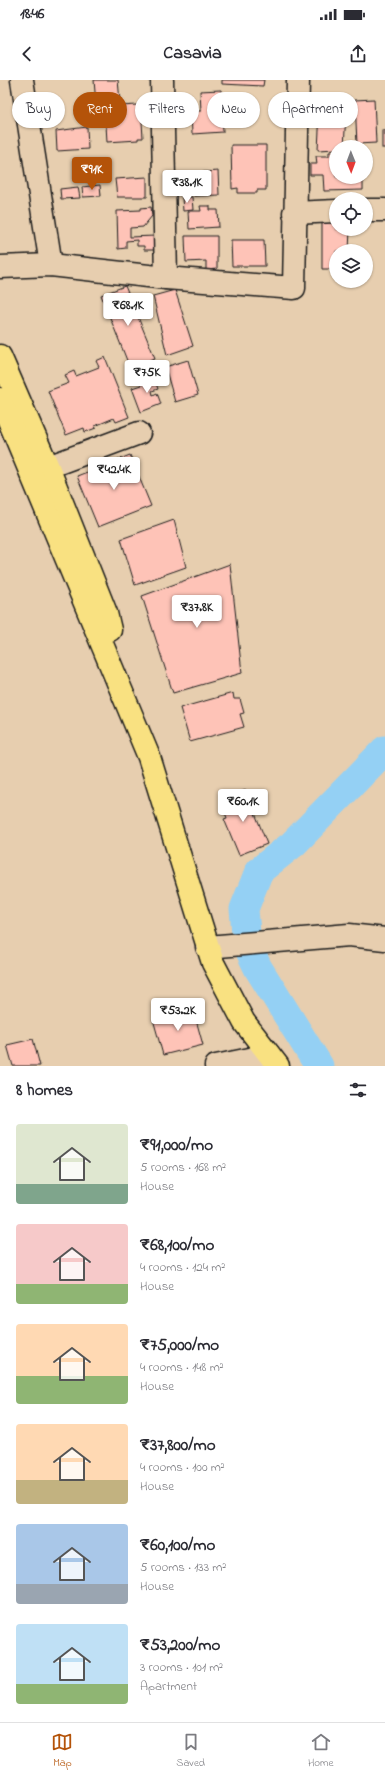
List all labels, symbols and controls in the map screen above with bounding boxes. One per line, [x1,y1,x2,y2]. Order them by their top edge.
text: 18:46 [20,3,44,25]
text: Casavia [163,41,222,67]
icon: back [16,43,38,65]
icon: share [347,43,369,65]
chip: Buy [12,92,65,128]
chip: Rent [73,92,127,128]
chip: Filters [135,92,199,128]
chip: New [207,92,260,128]
chip: Apartment [268,92,358,128]
north arrow [329,140,373,184]
map controls [329,140,373,288]
pin: ₹91K [68,157,116,191]
text: ₹91K [81,160,103,179]
pin: ₹38.1K [154,170,220,204]
text: ₹38.1K [171,173,203,192]
button: locate [329,192,373,236]
button: layers [329,244,373,288]
pin: ₹68.1K [95,293,161,327]
text: ₹68.1K [112,296,144,315]
pin: ₹75K [123,360,171,394]
text: ₹75K [134,363,160,382]
pin: ₹42.4K [81,457,147,491]
text: ₹42.4K [97,460,131,479]
pin: ₹37.8K [164,595,230,629]
text: ₹37.8K [181,598,213,617]
pin: ₹60.1K [210,789,276,823]
text: ₹60.1K [227,792,259,811]
pin: ₹53.2K [145,998,211,1032]
text: ₹53.2K [160,1001,196,1020]
text: 8 homes [16,1078,73,1103]
icon: filters [347,1079,369,1101]
text: ₹91,000/mo [140,1133,213,1158]
icon: home [48,1140,96,1188]
text: 5 rooms · 168 m² [140,1158,226,1177]
text: House [140,1177,174,1196]
text: ₹68,100/mo [140,1233,214,1258]
icon: home [48,1240,96,1288]
text: 4 rooms · 124 m² [140,1258,225,1277]
text: House [140,1277,174,1296]
text: ₹75,000/mo [140,1333,219,1358]
icon: home [48,1340,96,1388]
text: 4 rooms · 148 m² [140,1358,224,1377]
text: House [140,1377,174,1396]
text: ₹37,800/mo [140,1433,216,1458]
icon: home [48,1440,96,1488]
text: 4 rooms · 100 m² [140,1458,225,1477]
text: House [140,1477,174,1496]
text: ₹60,100/mo [140,1533,215,1558]
icon: home [48,1540,96,1588]
text: 5 rooms · 133 m² [140,1558,226,1577]
text: House [140,1577,174,1596]
text: ₹53,200/mo [140,1633,220,1658]
icon: home [48,1640,96,1688]
text: 3 rooms · 101 m² [140,1658,223,1677]
text: Apartment [140,1677,197,1696]
tab: Map [51,1731,73,1771]
tab: Saved [176,1731,205,1771]
tab: Home [308,1731,334,1771]

